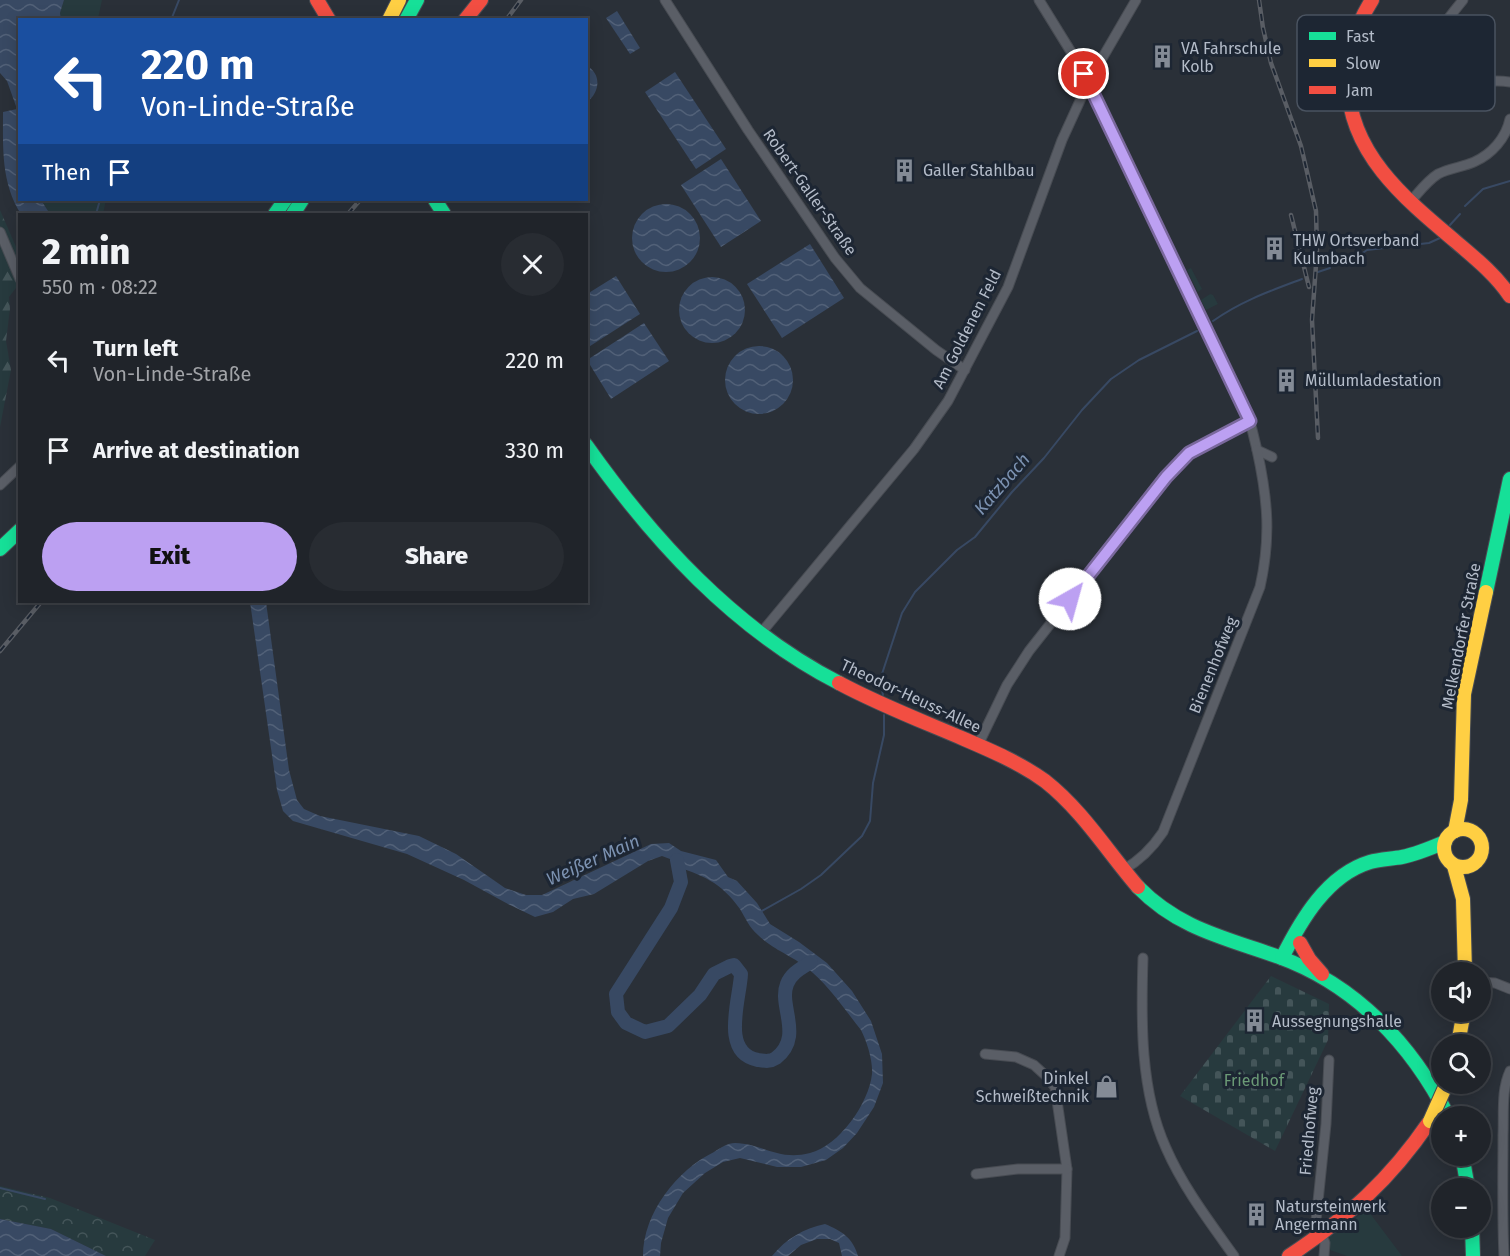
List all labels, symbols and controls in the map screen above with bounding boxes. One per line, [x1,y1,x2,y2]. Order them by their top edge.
legend [1297,15,1495,111]
text: Fast [1346,27,1375,46]
place label: VA Fahrschule Kolb [1181,39,1281,76]
text: 220 m [141,40,254,90]
icon: left [42,42,120,120]
building icon: VA Fahrschule Kolb [1150,44,1176,70]
pin [1058,48,1109,99]
text: Slow [1346,54,1381,73]
icon: arrive [1067,57,1100,90]
text: Jam [1346,81,1373,100]
text: Von-Linde-Straße [141,91,355,123]
street label: Robert-Galler-Straße [759,125,861,259]
icon: arrive [103,156,136,189]
building icon: Galler Stahlbau [892,157,918,183]
text: Then [42,159,91,186]
place label: Galler Stahlbau [923,161,1035,180]
text: 2 min [42,230,130,274]
place label: THW Ortsverband Kulmbach [1293,231,1420,268]
button: close [501,233,564,296]
building icon: THW Ortsverband Kulmbach [1262,236,1288,262]
street label: Am Goldenen Feld [929,266,1005,392]
text: 550 m · 08:22 [42,275,158,299]
text: Turn left [93,335,178,362]
icon: left [42,344,75,377]
text: 220 m [505,347,564,374]
text: Von-Linde-Straße [93,362,251,386]
building icon: Müllumladestation [1274,367,1300,393]
place label: Müllumladestation [1305,371,1442,390]
icon: arrive [42,434,75,467]
text: Arrive at destination [93,437,300,464]
text: 330 m [505,437,564,464]
water label: Katzbach [969,449,1035,519]
button: Exit [42,522,297,591]
button: Share [309,522,564,591]
street label: Melkendorfer Straße [1438,561,1484,711]
position arrow [1038,567,1102,631]
street label: Bienenhofweg [1185,613,1241,716]
street label: Theodor-Heuss-Allee [838,655,984,737]
water label: Weißer Main [543,830,643,890]
map controls [1431,962,1491,1238]
button: sound [1431,962,1491,1022]
building icon: Aussegnungshalle [1241,1008,1267,1034]
place label: Aussegnungshalle [1272,1012,1402,1031]
button: search [1431,1034,1491,1094]
place label: Dinkel Schweißtechnik [976,1069,1090,1106]
park label: Friedhof [1224,1071,1286,1090]
shop icon: Dinkel Schweißtechnik [1094,1074,1120,1100]
street label: Friedhofweg [1296,1085,1322,1176]
button: + [1431,1106,1491,1166]
button: − [1431,1178,1491,1238]
place label: Natursteinwerk Angermann [1275,1197,1387,1234]
building icon: Natursteinwerk Angermann [1244,1202,1270,1228]

